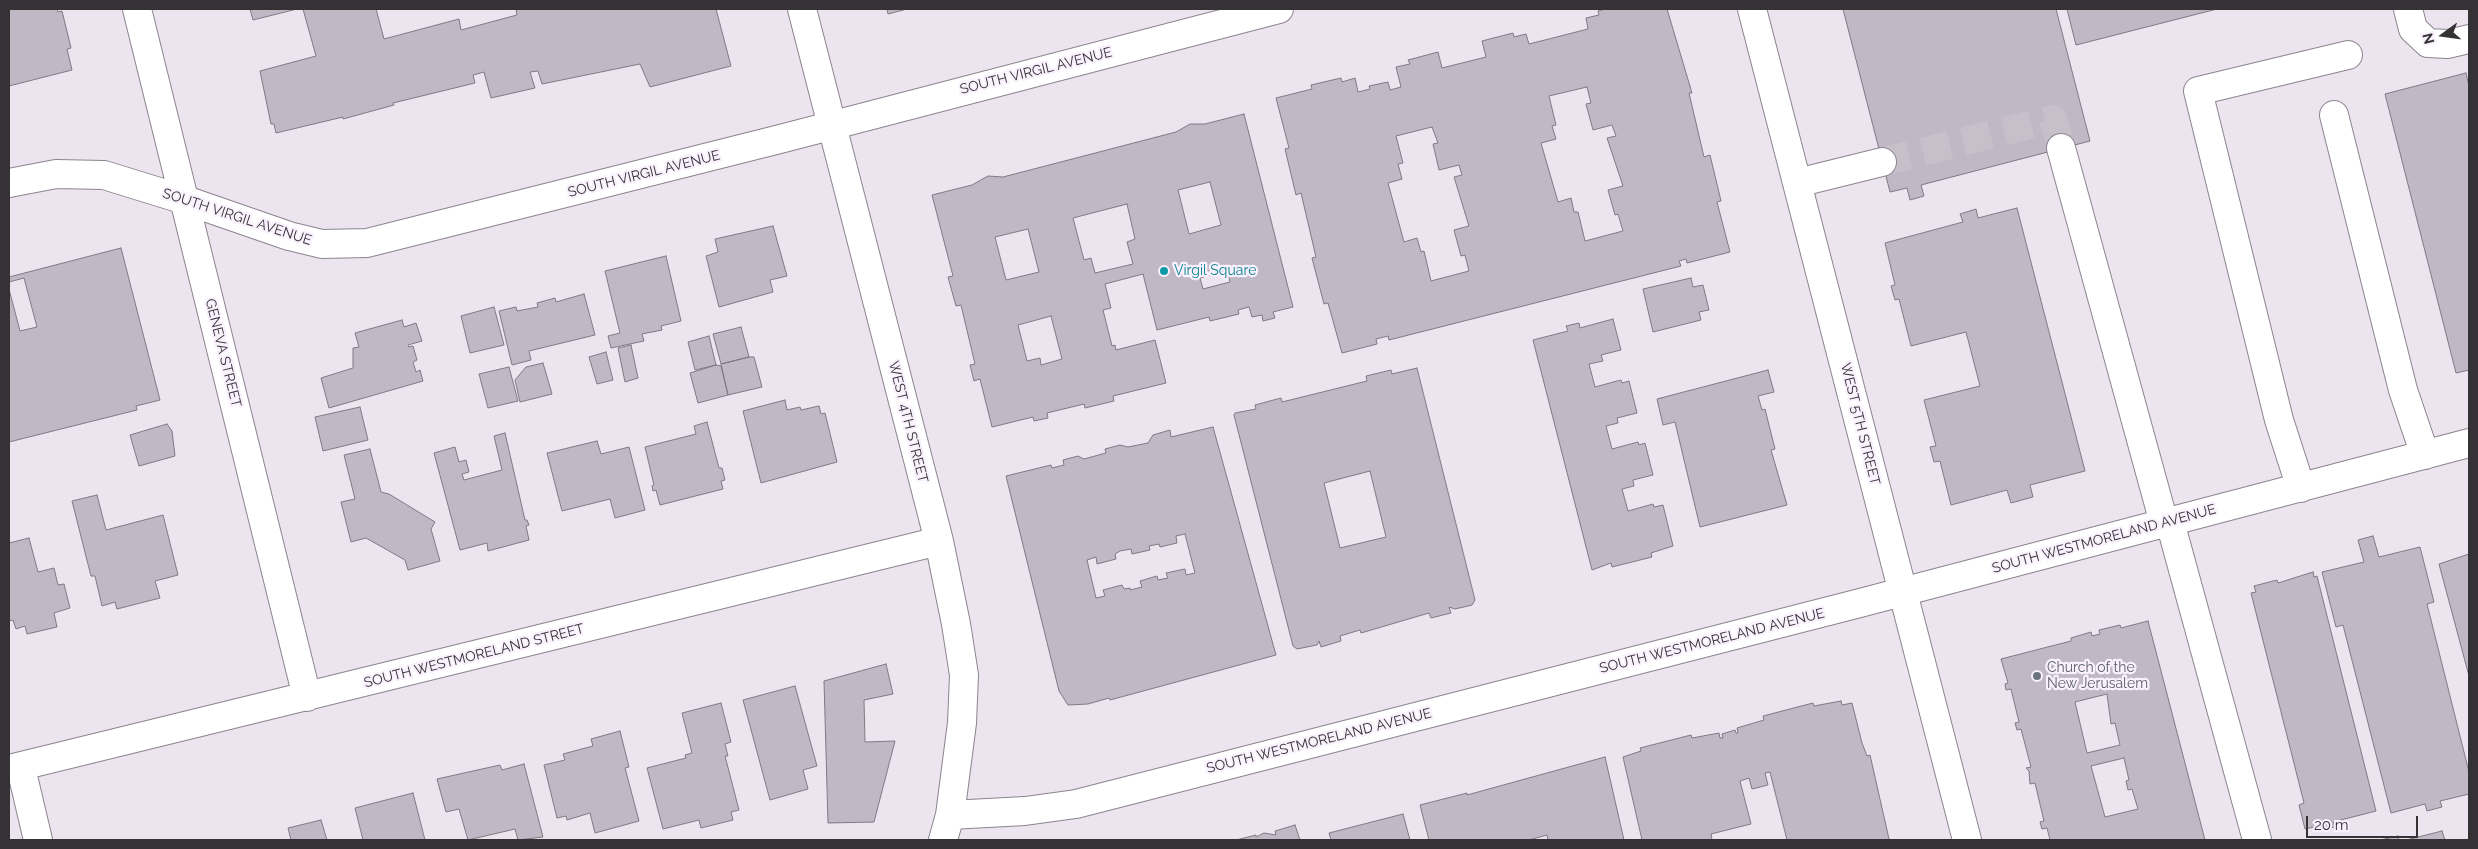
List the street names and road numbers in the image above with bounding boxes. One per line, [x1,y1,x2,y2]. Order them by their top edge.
street label: SOUTH VIRGIL AVENUE [958,44,1114,98]
street label: SOUTH VIRGIL AVENUE [566,147,722,201]
street label: SOUTH VIRGIL AVENUE [160,185,314,249]
street label: GENEVA STREET [201,297,245,409]
street label: WEST 4TH STREET [885,359,931,485]
street label: WEST 5TH STREET [1837,361,1883,487]
street label: SOUTH WESTMORELAND AVENUE [1990,501,2218,577]
street label: SOUTH WESTMORELAND AVENUE [1598,605,1826,677]
street label: SOUTH WESTMORELAND STREET [362,620,586,692]
street label: SOUTH WESTMORELAND AVENUE [1205,705,1433,777]

